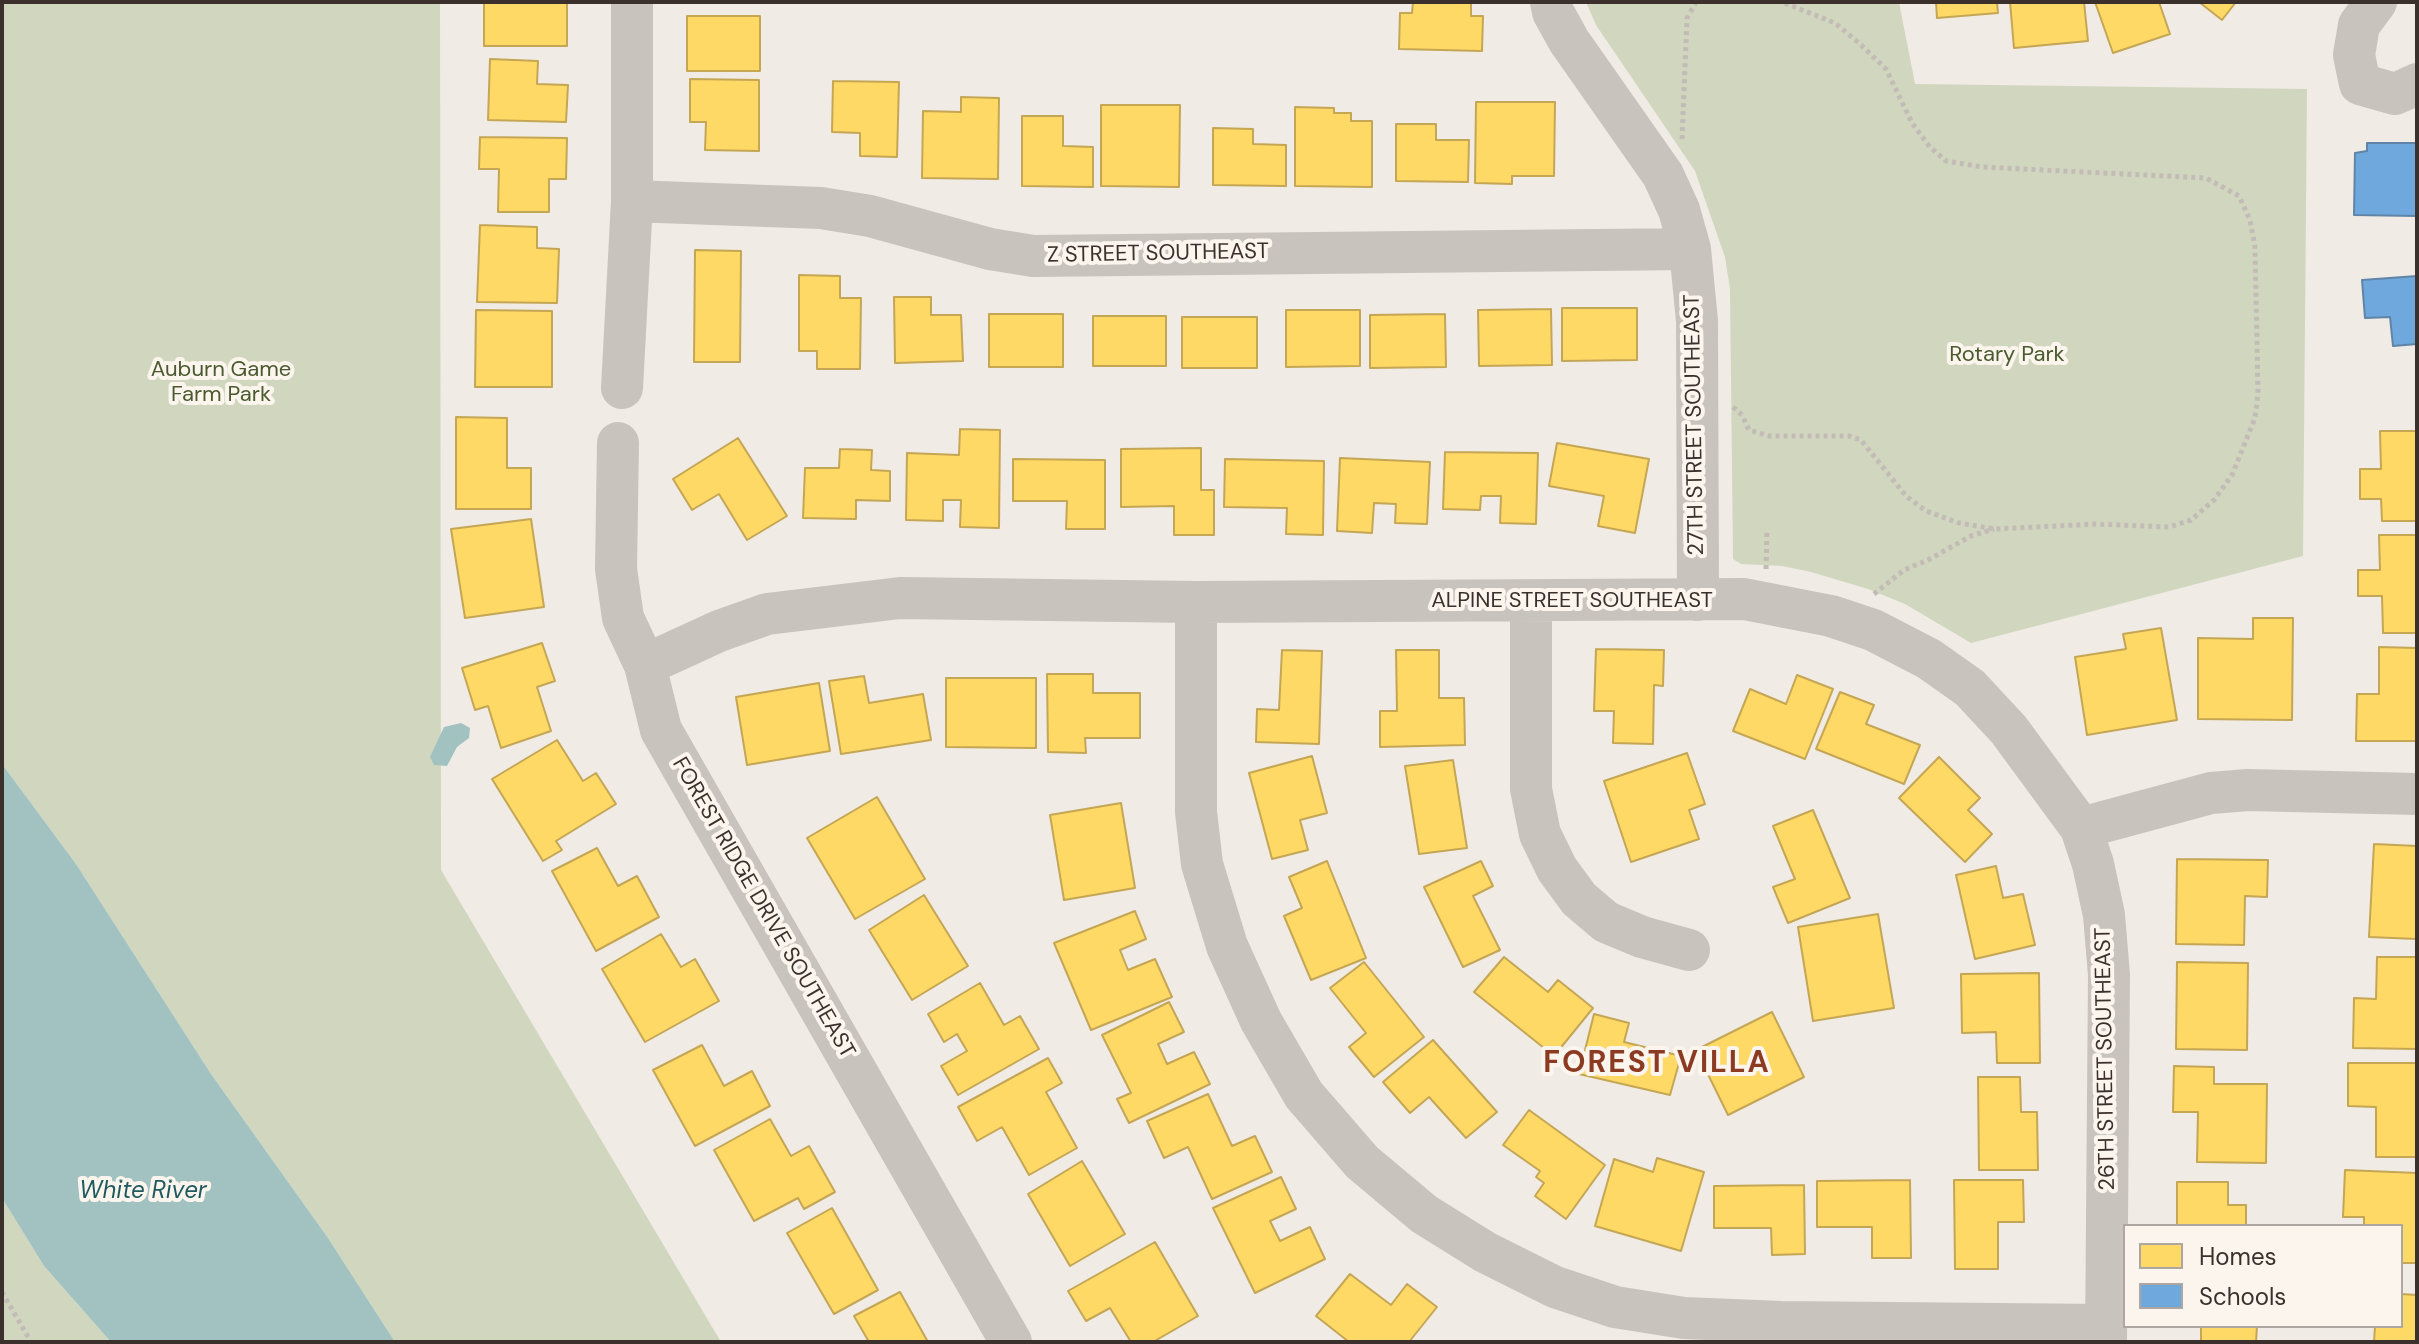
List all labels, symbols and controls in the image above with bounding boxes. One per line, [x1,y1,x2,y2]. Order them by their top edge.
street label: Z STREET SOUTHEAST [1047,239,1269,269]
street label: 27TH STREET SOUTHEAST [1680,294,1710,556]
park label: Rotary Park [1949,342,2065,368]
park label: Auburn Game Farm Park [151,357,291,408]
street label: ALPINE STREET SOUTHEAST [1431,588,1713,614]
street label: FOREST RIDGE DRIVE SOUTHEAST [666,753,860,1063]
street label: 26TH STREET SOUTHEAST [2091,927,2121,1191]
district label: FOREST VILLA [1543,1046,1771,1082]
water label: White River [79,1178,207,1206]
legend [2123,1224,2403,1328]
text: Homes [2199,1241,2277,1272]
text: Schools [2199,1281,2286,1312]

